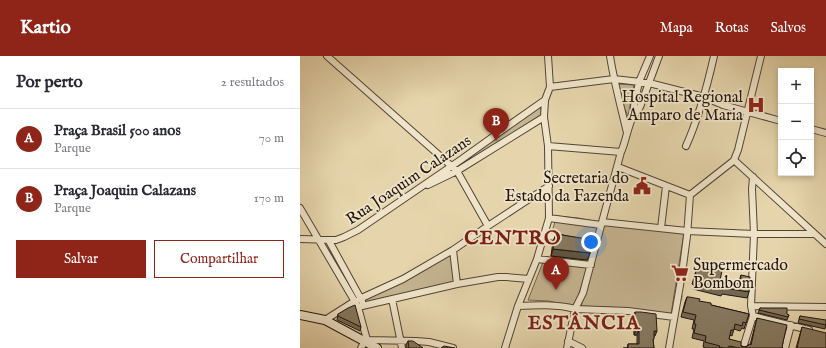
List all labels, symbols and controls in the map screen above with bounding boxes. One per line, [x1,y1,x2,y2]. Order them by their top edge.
text: Kartio [20,16,71,40]
text: Mapa [660,19,693,37]
text: Rotas [715,19,749,37]
text: Salvos [771,19,806,37]
map controls [778,68,814,176]
button: + [778,68,814,104]
text: Por perto [16,72,83,93]
text: 2 resultados [221,74,284,91]
place label: Hospital Regional Amparo de Maria [621,88,744,126]
hospital icon: Hospital Regional Amparo de Maria [746,95,766,115]
button: − [778,104,814,140]
pin: B [483,108,509,141]
text: Praça Brasil 500 anos [54,121,181,140]
text: A [25,130,33,147]
text: 70 m [259,130,284,147]
street label: Rua Joaquim Calazans [343,131,476,230]
text: Parque [54,140,91,157]
button: locate [778,140,814,176]
place label: Secretaria do Estado da Fazenda [505,169,629,207]
public building icon: Secretaria do Estado da Fazenda [632,176,652,196]
text: Praça Joaquin Calazans [54,181,196,200]
text: B [25,190,33,207]
text: 170 m [254,190,284,207]
text: Parque [54,200,91,217]
district label: CENTRO [464,226,562,251]
your location [581,232,601,252]
button: Salvar [16,240,146,278]
button: Compartilhar [154,240,284,278]
place label: Supermercado Bombom [693,256,788,294]
pin: A [543,257,569,290]
supermarket icon: Supermercado Bombom [670,263,690,283]
district label: ESTÂNCIA [527,311,641,336]

